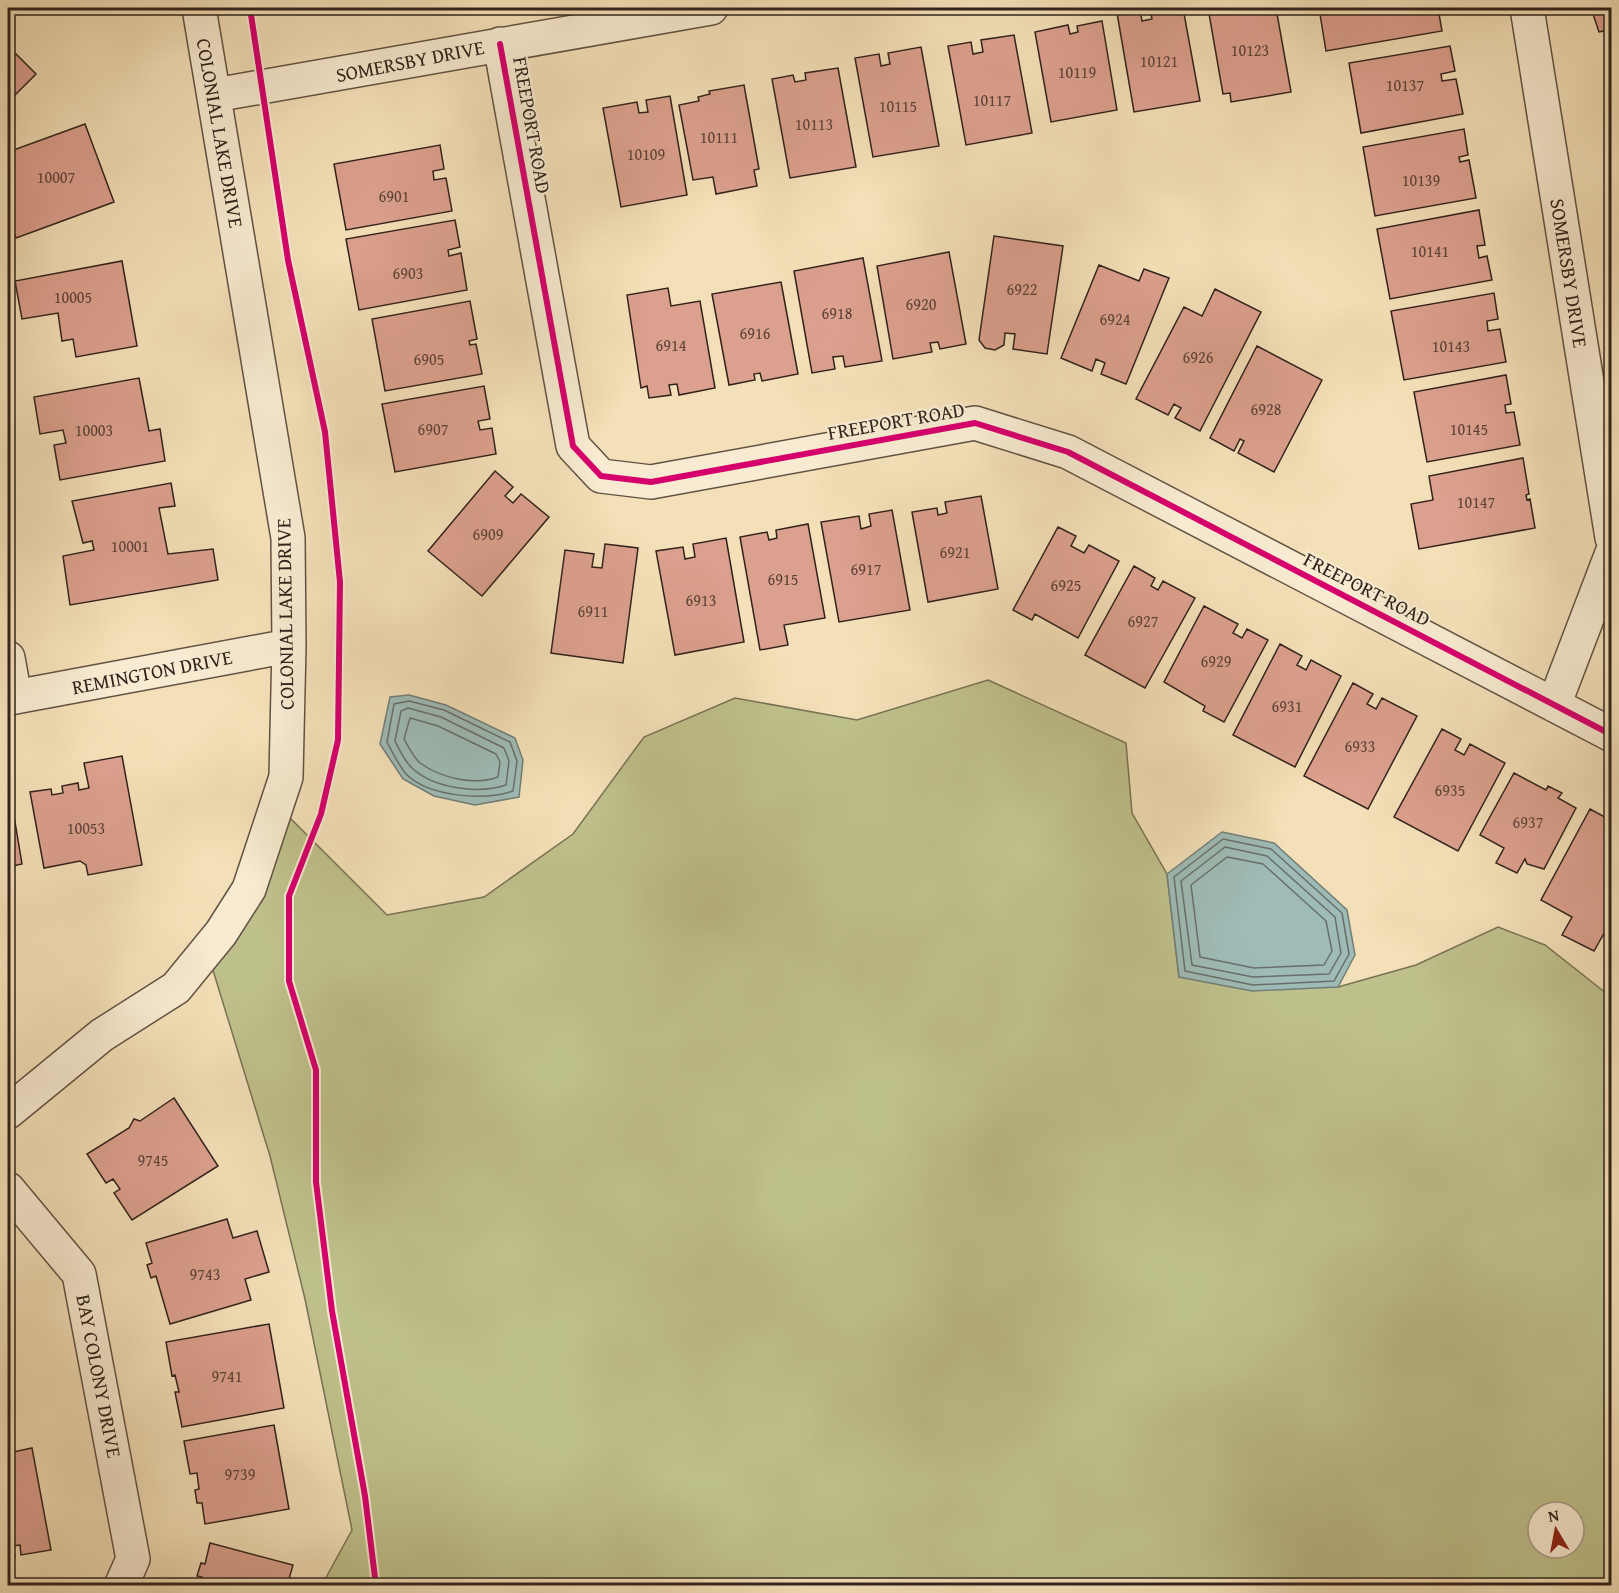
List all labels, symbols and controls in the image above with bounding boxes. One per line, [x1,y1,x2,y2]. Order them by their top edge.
street label: SOMERSBY DRIVE [333,32,487,89]
street label: COLONIAL LAKE DRIVE [190,36,251,230]
house number: 10123 [1231,38,1269,62]
house number: 10121 [1140,49,1178,73]
street label: FREEPORT ROAD [506,54,559,196]
house number: 10119 [1058,60,1097,84]
house number: 10137 [1386,73,1425,97]
house number: 10117 [973,88,1012,112]
house number: 10115 [879,94,917,118]
house number: 10113 [795,112,833,136]
house number: 10111 [700,125,738,149]
house number: 10109 [627,142,666,166]
house number: 10007 [37,165,76,189]
house number: 10139 [1402,168,1441,192]
house number: 6901 [379,184,409,208]
street label: SOMERSBY DRIVE [1543,196,1596,350]
house number: 10141 [1411,239,1449,263]
house number: 6903 [393,261,423,285]
house number: 6922 [1007,277,1037,301]
house number: 10005 [54,285,92,309]
house number: 6920 [906,292,937,316]
house number: 6918 [822,301,853,325]
house number: 6924 [1100,307,1131,331]
house number: 6916 [740,321,771,345]
house number: 6914 [656,333,687,357]
house number: 10143 [1432,334,1470,358]
house number: 6926 [1183,345,1214,369]
house number: 6905 [414,347,444,371]
street label: FREEPORT ROAD [825,394,967,447]
house number: 6928 [1251,397,1282,421]
house number: 6907 [418,417,449,441]
house number: 10145 [1450,417,1488,441]
house number: 10003 [75,418,113,442]
house number: 10147 [1457,490,1496,514]
street label: COLONIAL LAKE DRIVE [268,518,301,710]
house number: 6909 [473,522,504,546]
house number: 10001 [111,534,149,558]
house number: 6921 [940,540,970,564]
street label: FREEPORT ROAD [1299,544,1436,633]
house number: 6917 [851,557,882,581]
house number: 6915 [768,567,798,591]
house number: 6925 [1051,573,1081,597]
house number: 6913 [686,588,716,612]
house number: 6911 [578,599,608,623]
house number: 6927 [1128,609,1159,633]
street label: REMINGTON DRIVE [69,642,235,701]
house number: 6929 [1201,649,1232,673]
house number: 6931 [1272,694,1302,718]
house number: 6933 [1345,734,1375,758]
house number: 6935 [1435,778,1465,802]
house number: 6937 [1513,810,1544,834]
house number: 10053 [67,816,105,840]
house number: 9745 [138,1148,168,1172]
house number: 9743 [190,1262,220,1286]
street label: BAY COLONY DRIVE [69,1292,130,1460]
house number: 9741 [212,1364,242,1388]
house number: 9739 [225,1462,256,1486]
north arrow [1526,1500,1586,1560]
text: N [1546,1502,1561,1528]

